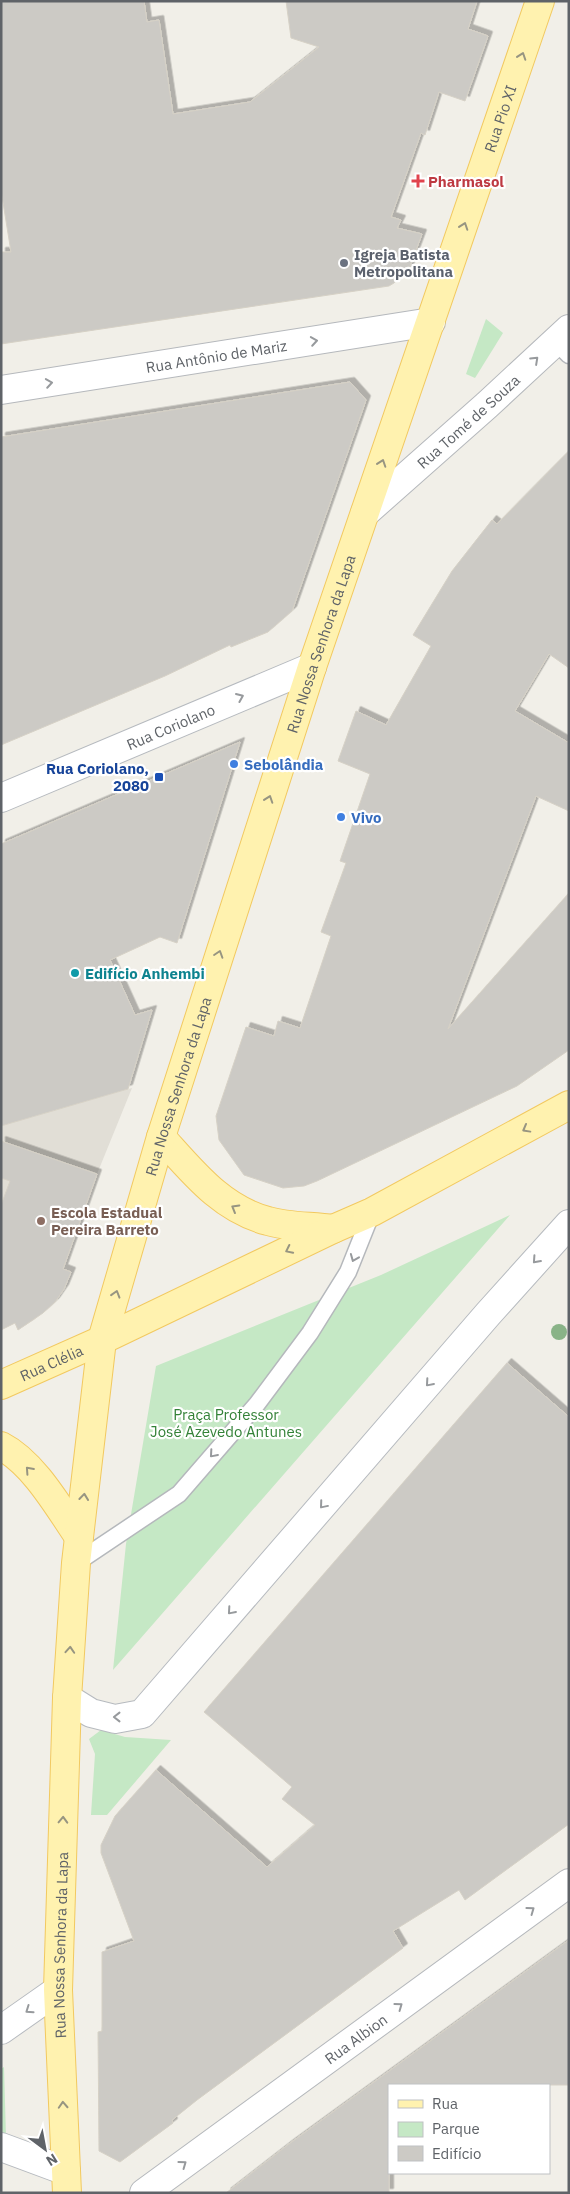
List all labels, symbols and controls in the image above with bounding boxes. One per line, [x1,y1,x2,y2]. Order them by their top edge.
one-way arrow [516,52,526,60]
street label: Rua Pio XI [480,82,520,155]
place label: Pharmasol [428,172,504,191]
marker: Pharmasol [412,175,424,187]
one-way arrow [458,222,468,231]
place label: Igreja Batista Metropolitana [354,245,454,281]
marker: Igreja Batista Metropolitana [338,257,350,269]
street label: Rua Antônio de Mariz [144,335,288,376]
one-way arrow [310,336,318,347]
one-way arrow [530,357,539,366]
street label: Rua Tomé de Souza [413,370,523,472]
one-way arrow [45,378,54,388]
one-way arrow [376,459,386,467]
street label: Rua Nossa Senhora da Lapa [282,552,359,735]
one-way arrow [235,693,244,704]
street label: Rua Coriolano [123,700,218,754]
place label: Sebolândia [244,755,324,774]
marker: Sebolândia [228,758,240,770]
place label: Rua Coriolano, 2080 [46,759,149,795]
marker: Rua Coriolano, 2080 [153,771,165,783]
one-way arrow [263,796,273,804]
place label: Vivo [351,808,381,827]
marker: Vivo [335,811,347,823]
one-way arrow [214,950,224,959]
place label: Edifício Anhembi [85,964,205,983]
marker: Edifício Anhembi [69,967,81,979]
street label: Rua Nossa Senhora da Lapa [141,994,215,1178]
one-way arrow [523,1123,532,1133]
place label: Escola Estadual Pereira Barreto [51,1203,163,1239]
one-way arrow [232,1204,241,1214]
marker: Escola Estadual Pereira Barreto [35,1215,47,1227]
one-way arrow [286,1244,295,1254]
one-way arrow [350,1253,360,1262]
one-way arrow [533,1255,542,1264]
one-way arrow [111,1290,121,1298]
street label: Rua Clélia [17,1340,86,1385]
one-way arrow [426,1377,435,1386]
park label: Praça Professor José Azevedo Antunes [150,1405,302,1441]
one-way arrow [210,1448,219,1457]
one-way arrow [26,1467,35,1476]
one-way arrow [78,1493,89,1501]
one-way arrow [320,1499,328,1508]
one-way arrow [228,1605,237,1614]
one-way arrow [64,1645,75,1653]
one-way arrow [112,1712,120,1722]
one-way arrow [58,1816,68,1824]
street label: Rua Nossa Senhora da Lapa [49,1852,72,2039]
one-way arrow [525,1908,534,1916]
one-way arrow [393,2003,403,2012]
one-way arrow [26,2004,35,2013]
street label: Rua Albion [321,2009,391,2068]
legend [388,2084,550,2174]
text: Rua [432,2094,458,2113]
one-way arrow [57,2101,68,2109]
text: Parque [432,2119,480,2138]
north arrow [20,2124,70,2174]
text: Edifício [432,2144,481,2163]
text: N [43,2150,61,2170]
one-way arrow [177,2161,187,2170]

